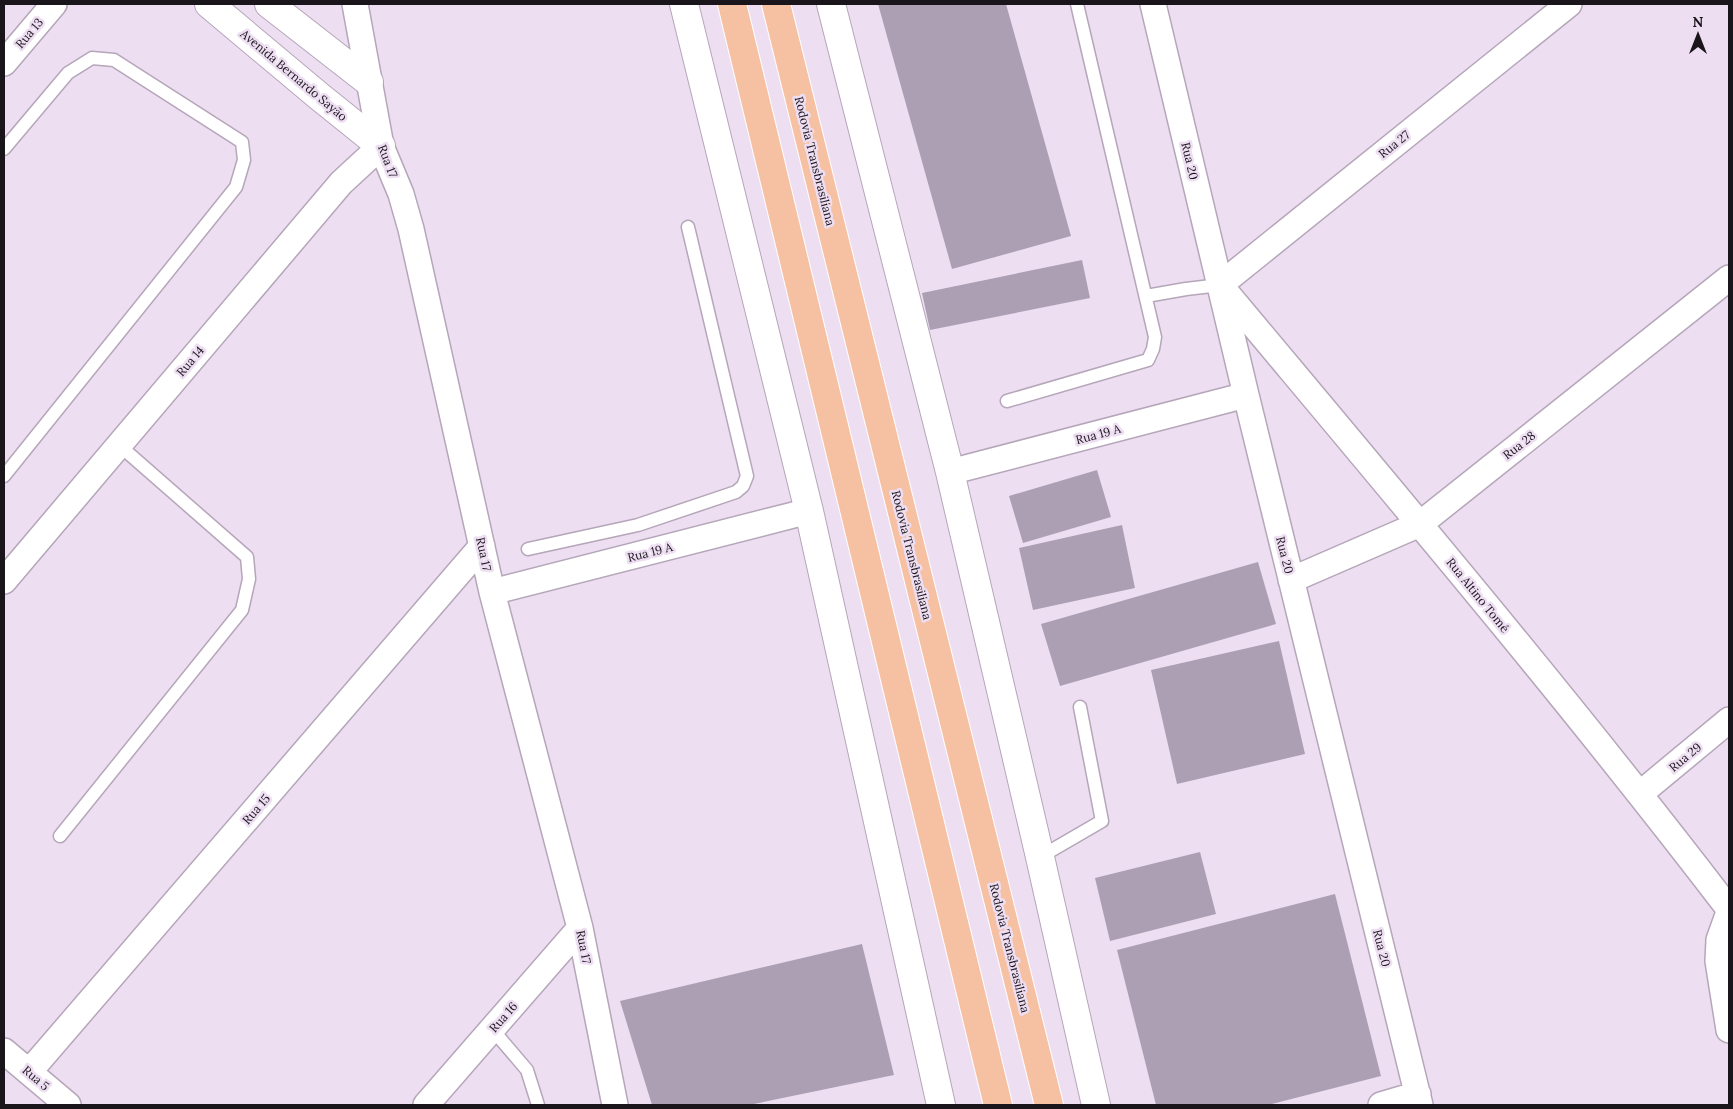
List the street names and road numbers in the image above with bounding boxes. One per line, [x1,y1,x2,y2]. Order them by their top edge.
street label: Rua 13 [12,14,46,51]
street label: Avenida Bernardo Sayão [237,25,350,124]
street label: Rodovia Transbrasiliana [792,95,838,227]
street label: Rua 27 [1375,127,1413,161]
street label: Rua 20 [1178,141,1202,181]
street label: Rua 17 [375,142,401,180]
street label: Rua 14 [173,342,207,379]
street label: Rua 19 A [1074,421,1123,447]
street label: Rua 28 [1500,427,1538,462]
street label: Rodovia Transbrasiliana [889,489,935,621]
street label: Rua 20 [1273,535,1297,575]
street label: Rua 17 [473,536,495,573]
street label: Rua 19 A [626,539,675,565]
street label: Rua Altino Tomé [1443,555,1513,636]
street label: Rua 29 [1666,739,1704,775]
street label: Rua 15 [239,791,273,827]
street label: Rodovia Transbrasiliana [987,882,1033,1014]
street label: Rua 20 [1370,928,1394,968]
street label: Rua 17 [573,929,595,966]
street label: Rua 16 [486,999,520,1035]
street label: Rua 5 [19,1062,53,1094]

